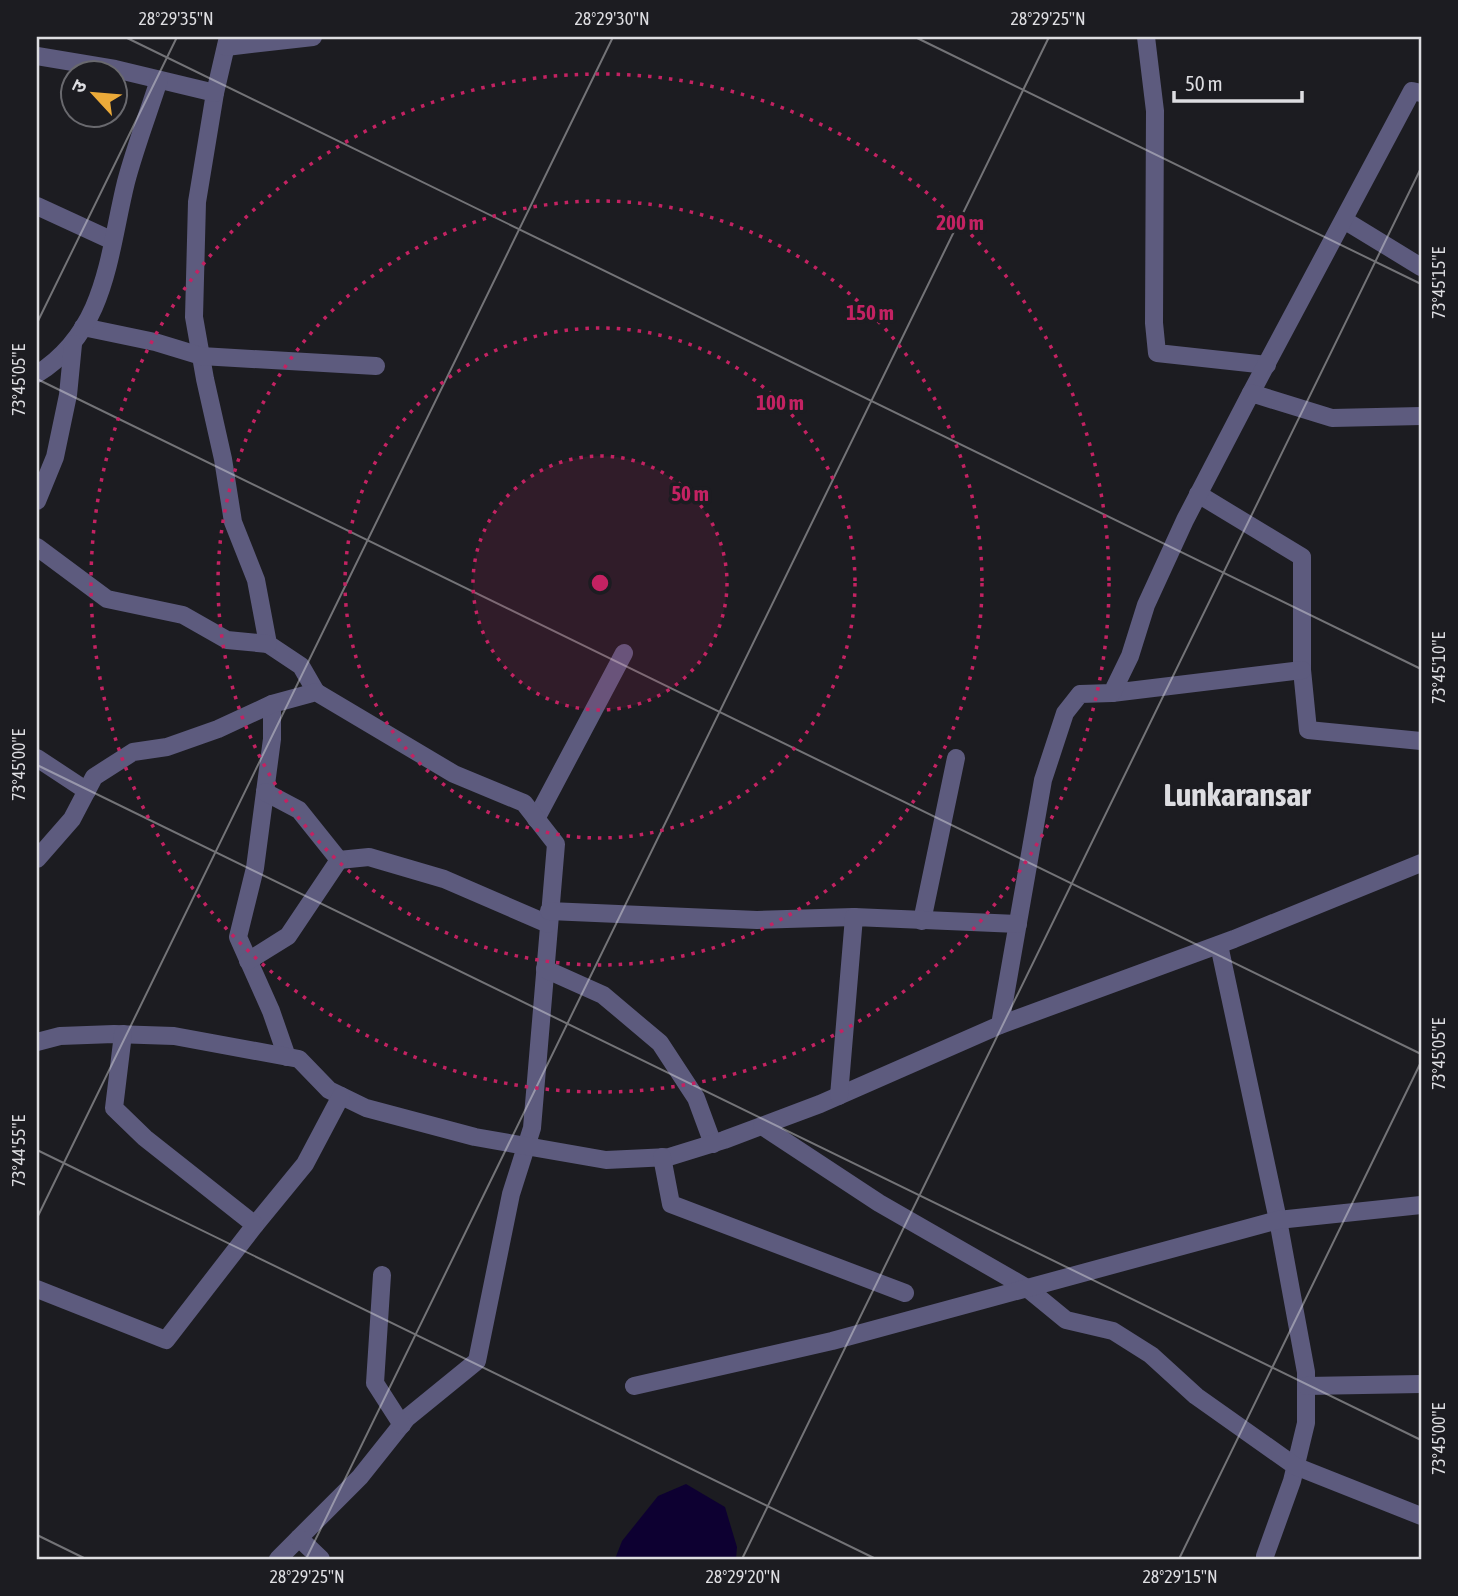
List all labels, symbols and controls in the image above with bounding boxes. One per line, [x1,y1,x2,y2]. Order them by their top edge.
text: 28°29'35"N [138,8,214,29]
text: 28°29'30"N [574,8,650,29]
text: 28°29'25"N [1010,8,1086,29]
north arrow [60,60,130,130]
scale bar [1174,60,1302,104]
text: 50 m [1185,71,1223,95]
text: उ [66,76,91,96]
text: 200 m [936,210,984,234]
text: 73°45'15"E [1428,247,1449,319]
text: 150 m [846,300,894,324]
text: 73°45'05"E [8,344,29,416]
text: 100 m [756,390,804,414]
text: 50 m [671,481,709,505]
centre of rings [588,571,612,595]
text: 73°45'10"E [1428,632,1449,704]
text: 73°45'00"E [8,729,29,801]
district label: Lunkaransar [1163,776,1311,813]
text: 73°45'05"E [1428,1018,1449,1090]
text: 73°44'55"E [8,1115,29,1187]
text: 73°45'00"E [1428,1403,1449,1475]
text: 28°29'25"N [269,1566,345,1587]
text: 28°29'20"N [705,1566,781,1587]
text: 28°29'15"N [1142,1566,1218,1587]

